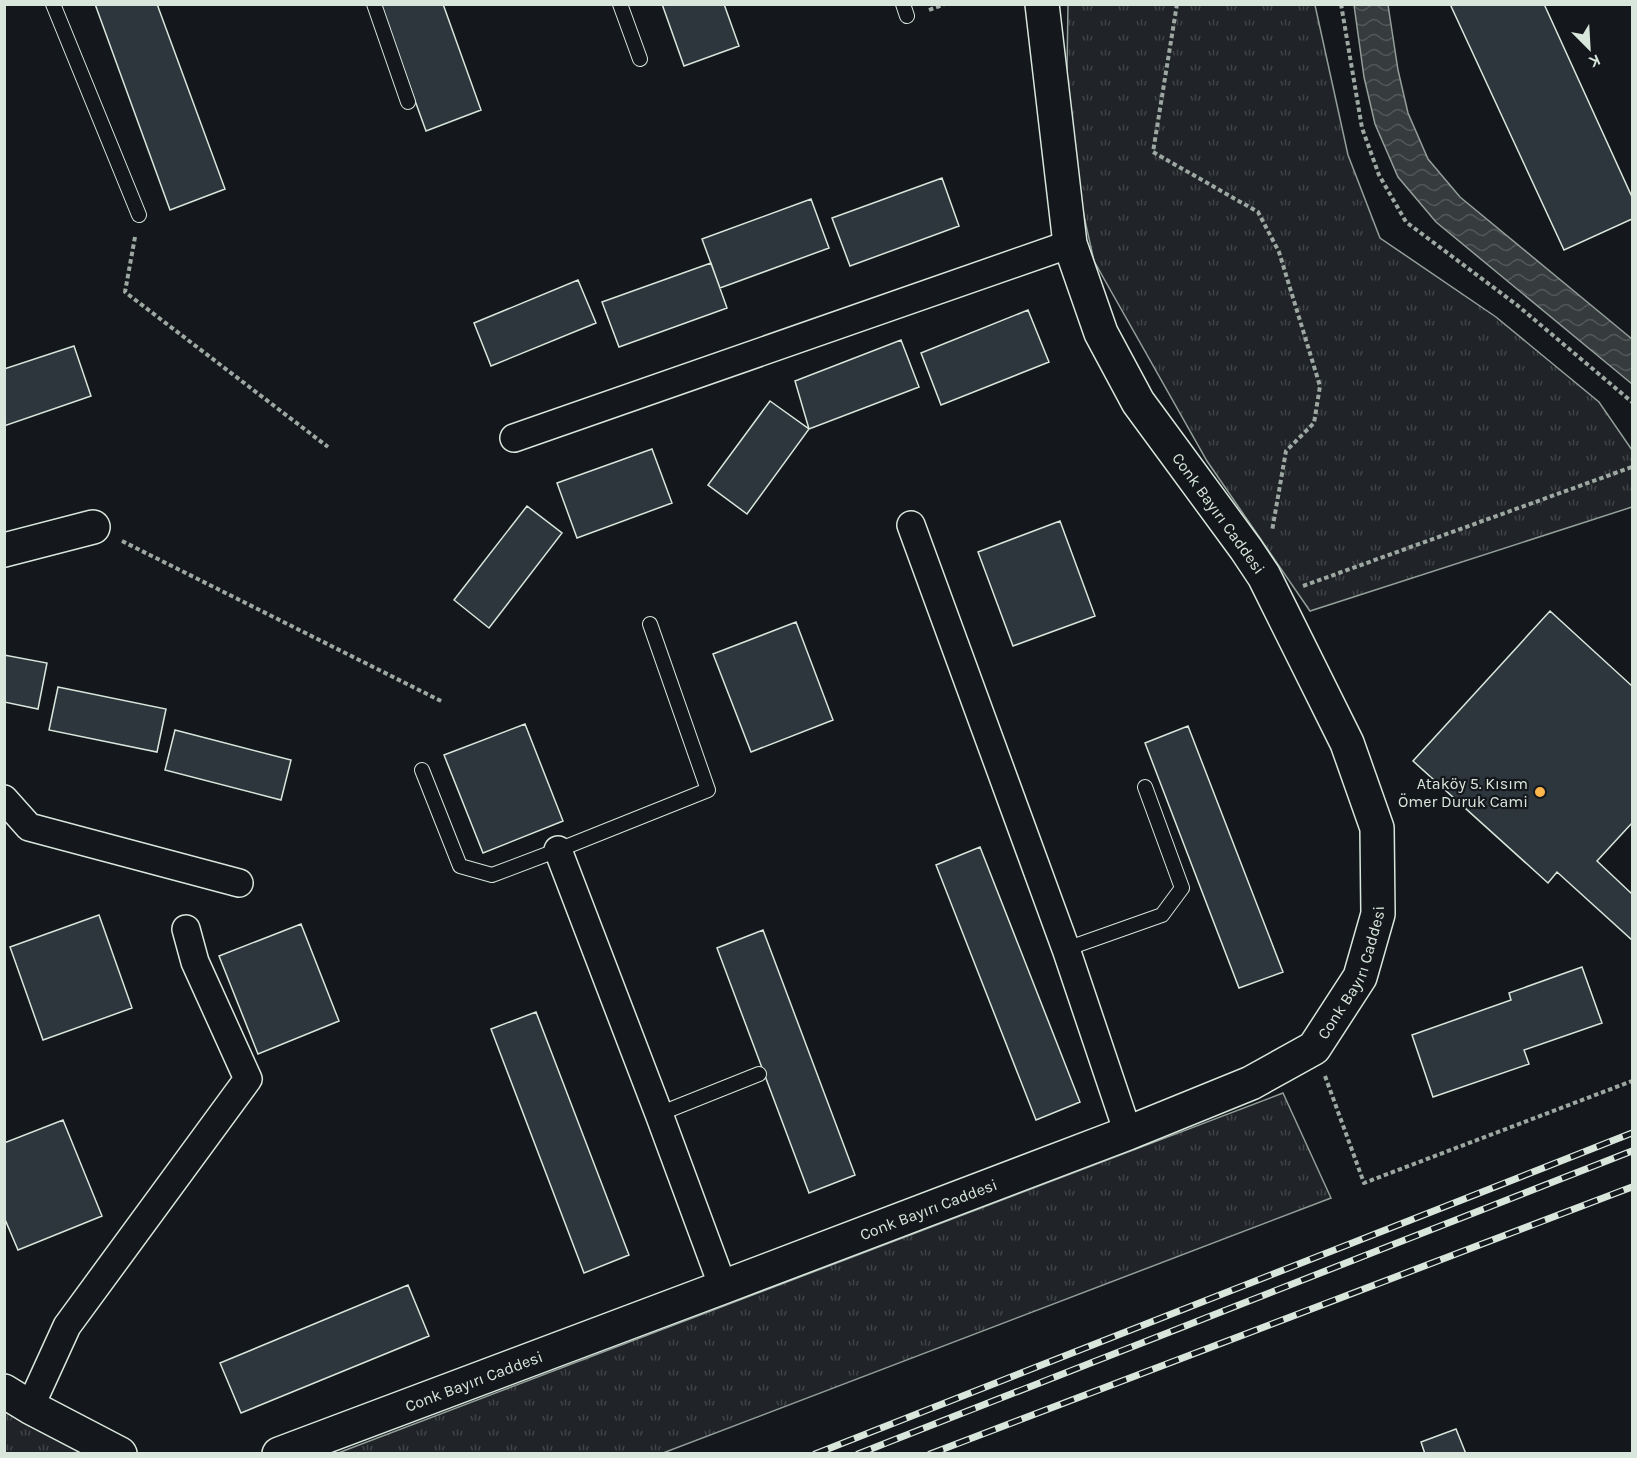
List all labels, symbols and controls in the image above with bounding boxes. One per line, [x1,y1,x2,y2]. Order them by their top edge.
north arrow [1559,18,1619,78]
text: K [1586,50,1604,72]
street label: Conk Bayırı Caddesi [1168,449,1269,578]
place label: Ataköy 5. Kısım Ömer Duruk Cami [1398,774,1528,811]
marker: Ataköy 5. Kısım Ömer Duruk Cami [1533,785,1547,799]
street label: Conk Bayırı Caddesi [1313,906,1389,1043]
street label: Conk Bayırı Caddesi [857,1175,1000,1244]
street label: Conk Bayırı Caddesi [402,1347,545,1416]

